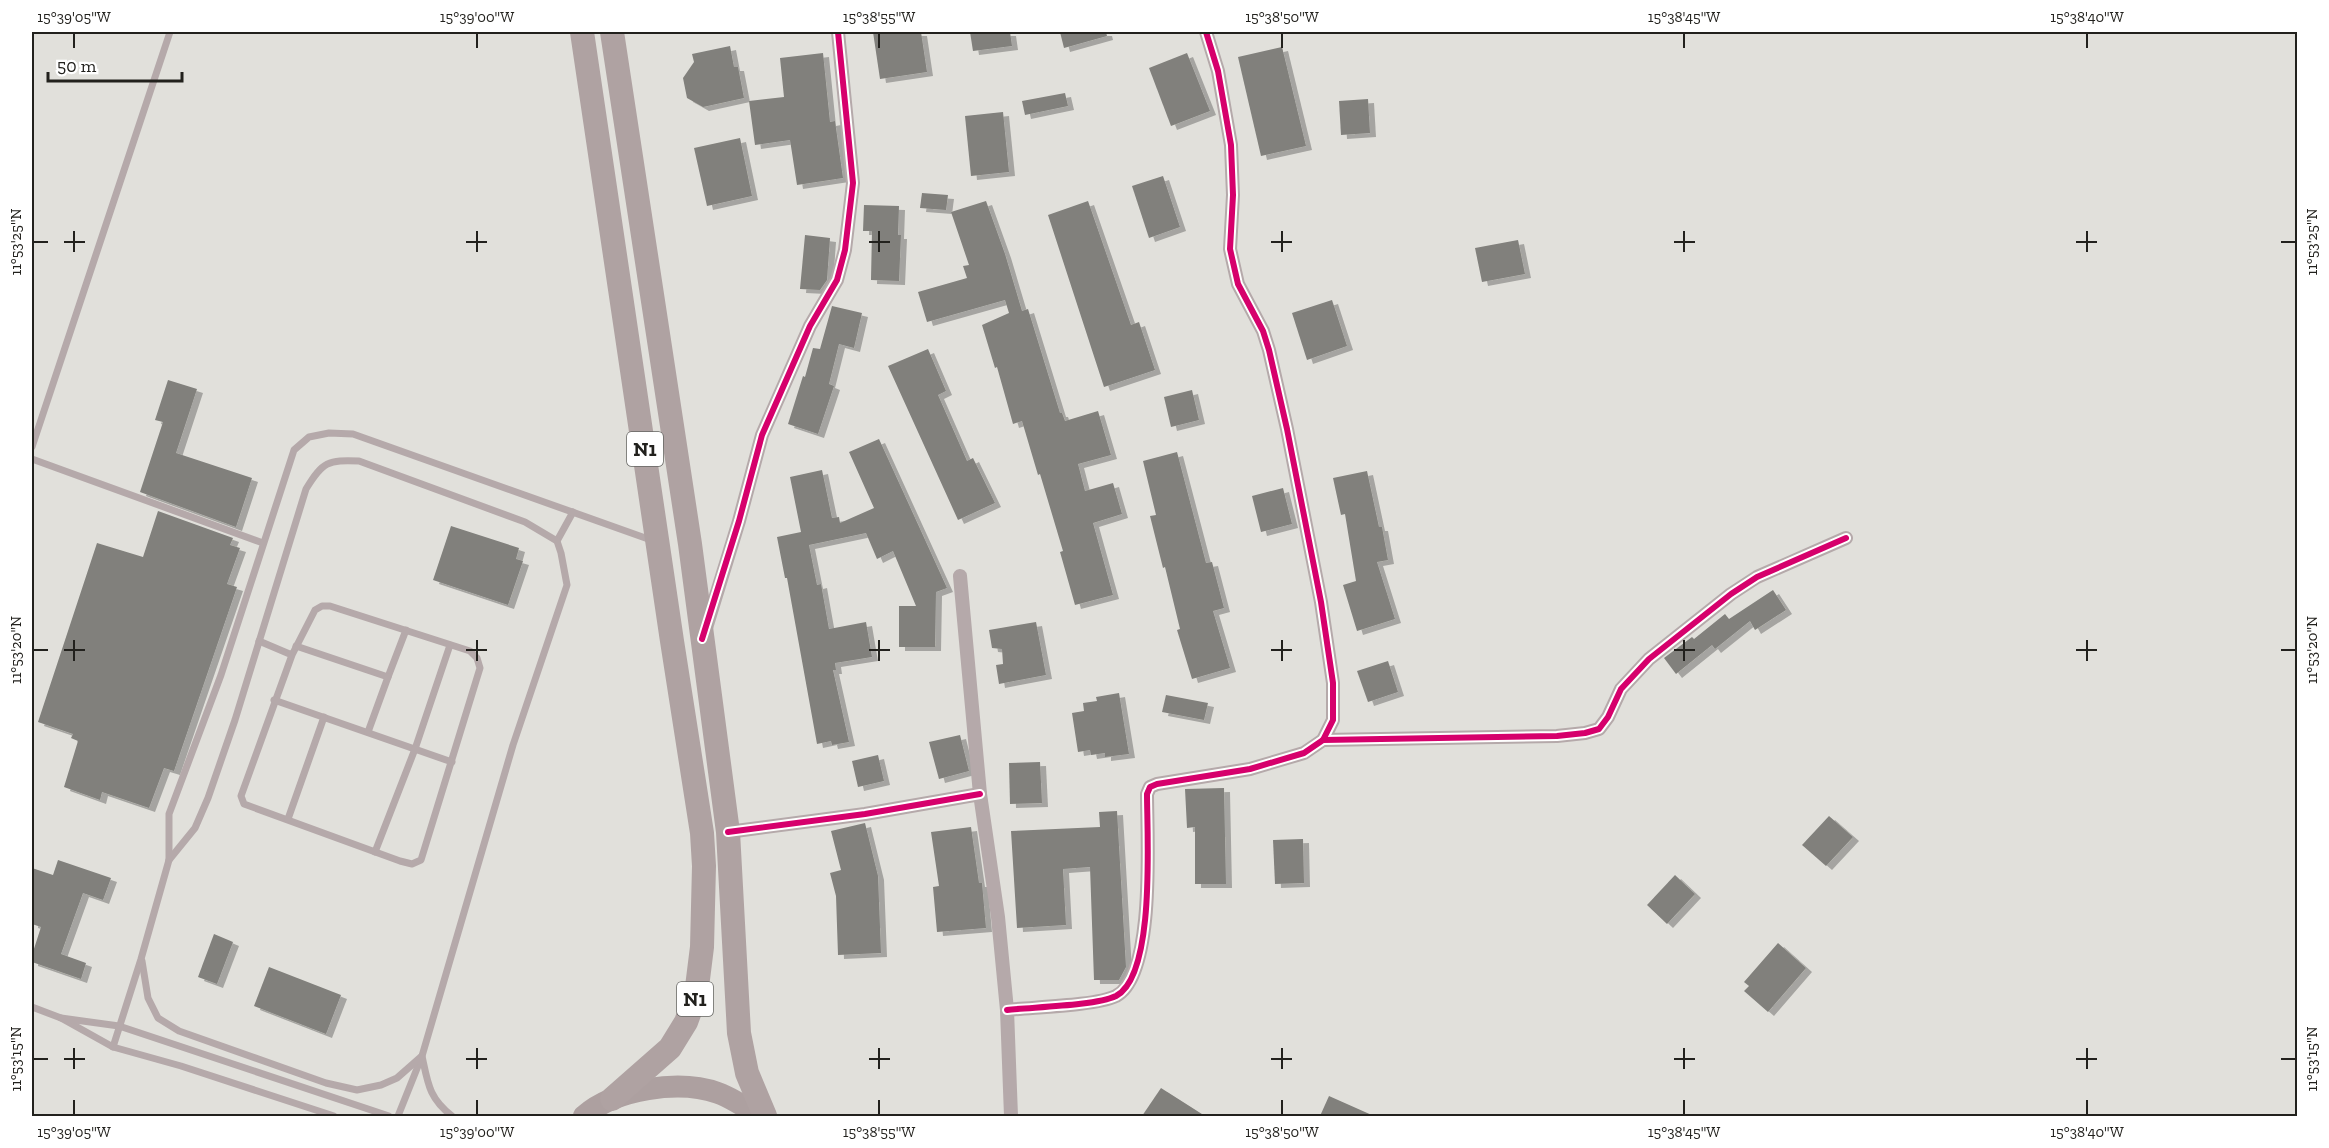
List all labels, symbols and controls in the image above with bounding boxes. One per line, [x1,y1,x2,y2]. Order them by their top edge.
text: 15°39'05"W [37,8,111,26]
text: 15°39'00"W [440,8,514,26]
text: 15°38'55"W [843,8,915,26]
text: 15°38'50"W [1245,8,1319,26]
text: 15°38'45"W [1648,8,1720,26]
text: 15°38'40"W [2050,8,2124,26]
scale bar [48,45,182,83]
text: 50 m [57,55,97,77]
text: 11°53'25"N [7,208,25,276]
text: 11°53'25"N [2303,208,2321,276]
road number: N1 [627,432,663,466]
text: 11°53'20"N [7,616,25,684]
text: 11°53'20"N [2303,616,2321,684]
road number: N1 [677,982,713,1016]
text: 11°53'15"N [7,1026,25,1092]
text: 11°53'15"N [2303,1026,2321,1092]
text: 15°39'05"W [37,1123,111,1141]
text: 15°39'00"W [440,1123,514,1141]
text: 15°38'55"W [843,1123,915,1141]
text: 15°38'50"W [1245,1123,1319,1141]
text: 15°38'45"W [1648,1123,1720,1141]
text: 15°38'40"W [2050,1123,2124,1141]

